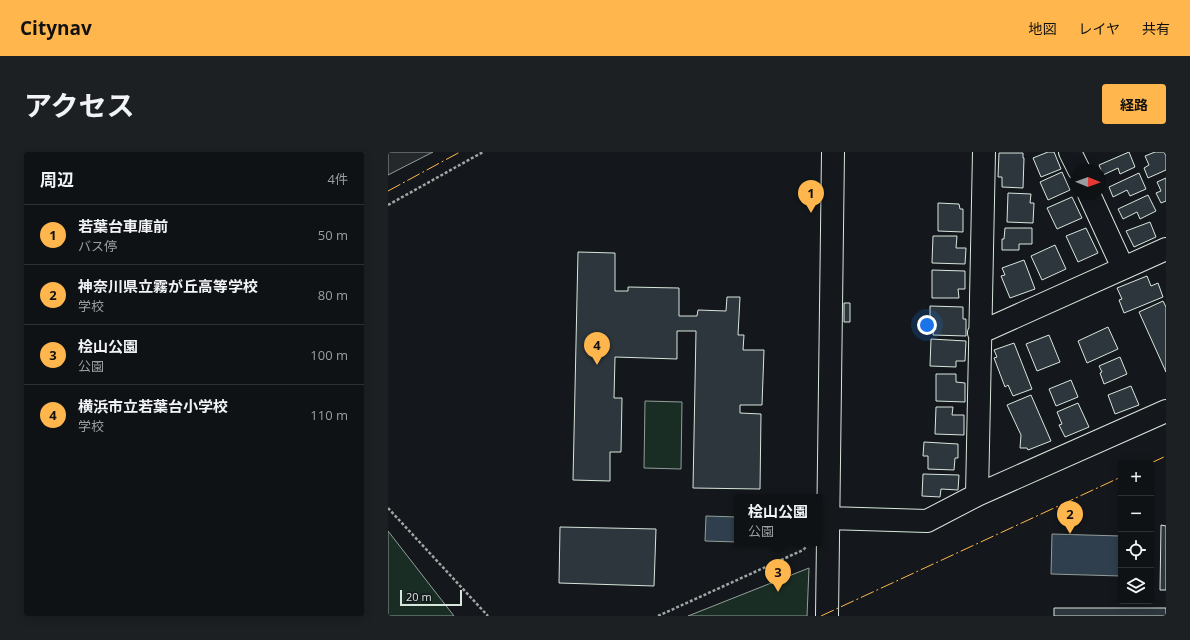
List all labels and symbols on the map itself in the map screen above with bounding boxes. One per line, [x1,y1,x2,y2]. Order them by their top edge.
north arrow [1070,164,1106,200]
pin: 1 [798,180,824,213]
your location [917,315,937,335]
pin: 4 [584,332,610,365]
pin: 2 [1057,501,1083,534]
pin: 3 [765,559,791,592]
scale bar [400,588,462,607]

